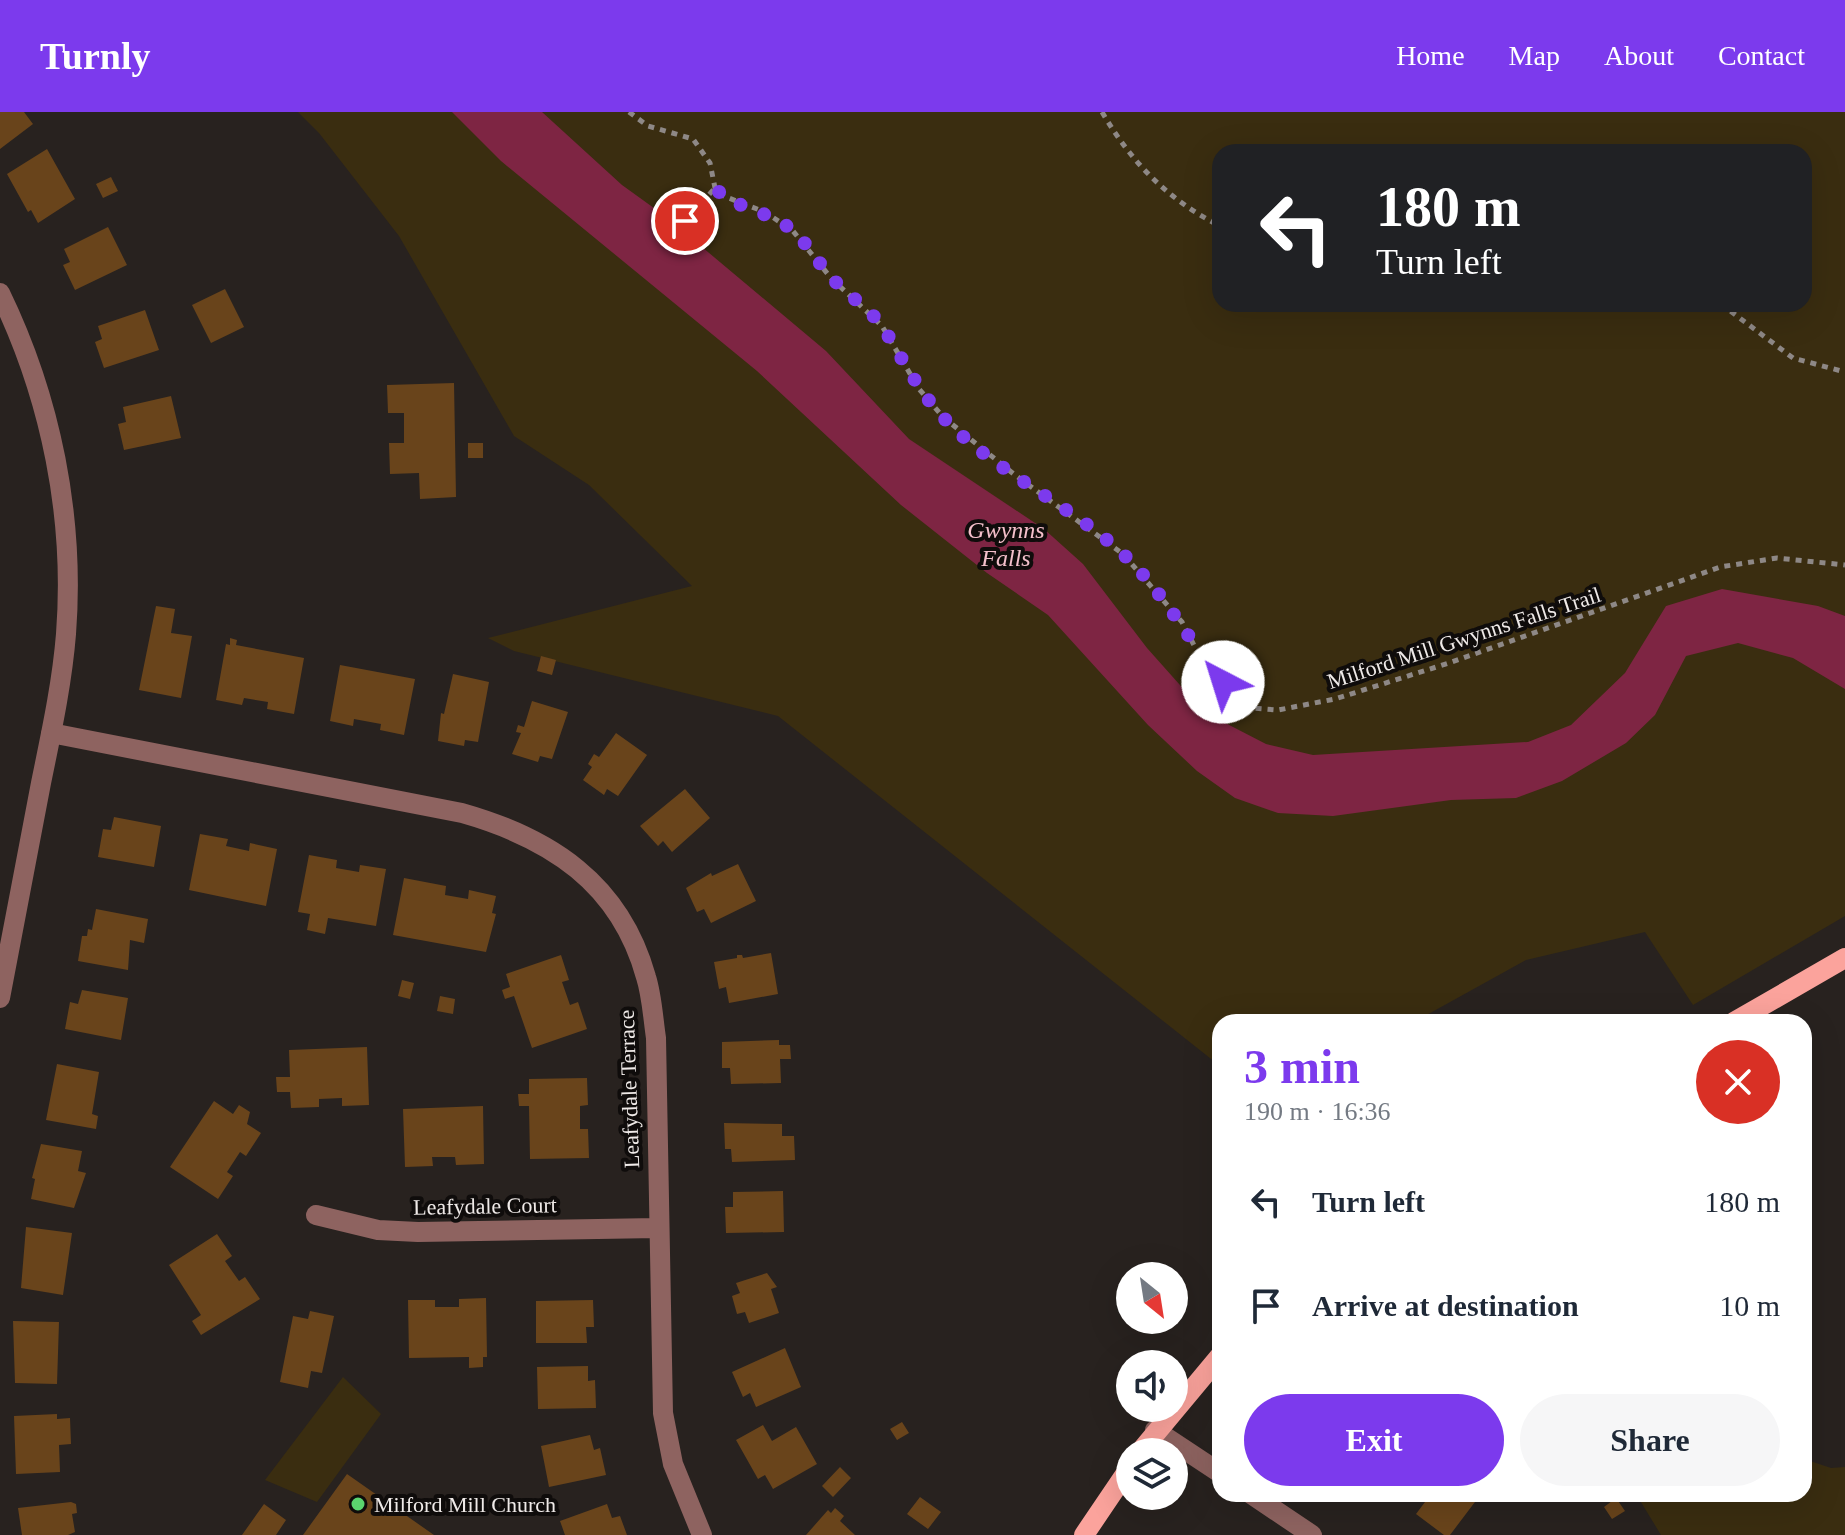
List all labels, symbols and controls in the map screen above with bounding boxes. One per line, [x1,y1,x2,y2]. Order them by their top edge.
text: Turnly [40,35,151,77]
text: Home [1396,40,1465,71]
text: Map [1509,40,1560,71]
text: About [1604,40,1674,71]
text: Contact [1718,40,1805,71]
icon: left [1244,176,1348,280]
text: 180 m [1376,176,1521,238]
pin [651,187,719,255]
icon: arrive [663,199,707,243]
text: Turn left [1376,242,1502,282]
water label: Gwynns Falls [967,517,1045,571]
street label: Milford Mill Gwynns Falls Trail [1324,582,1604,694]
position arrow [1181,640,1265,724]
street label: Leafydale Terrace [614,1009,644,1169]
text: 3 min [1244,1040,1360,1093]
button: close [1696,1040,1780,1124]
text: 190 m · 16:36 [1244,1097,1391,1126]
icon: left [1244,1180,1288,1224]
text: Turn left [1312,1185,1425,1218]
text: 180 m [1704,1185,1780,1218]
street label: Leafydale Court [413,1192,557,1220]
north arrow [1116,1262,1188,1334]
map controls [1116,1262,1188,1510]
icon: arrive [1244,1284,1288,1328]
text: Arrive at destination [1312,1289,1579,1322]
text: 10 m [1719,1289,1780,1322]
button: sound [1116,1350,1188,1422]
button: Exit [1244,1394,1504,1486]
button: Share [1520,1394,1780,1486]
button: layers [1116,1438,1188,1510]
place label: Milford Mill Church [374,1492,556,1517]
marker: Milford Mill Church [349,1495,367,1513]

